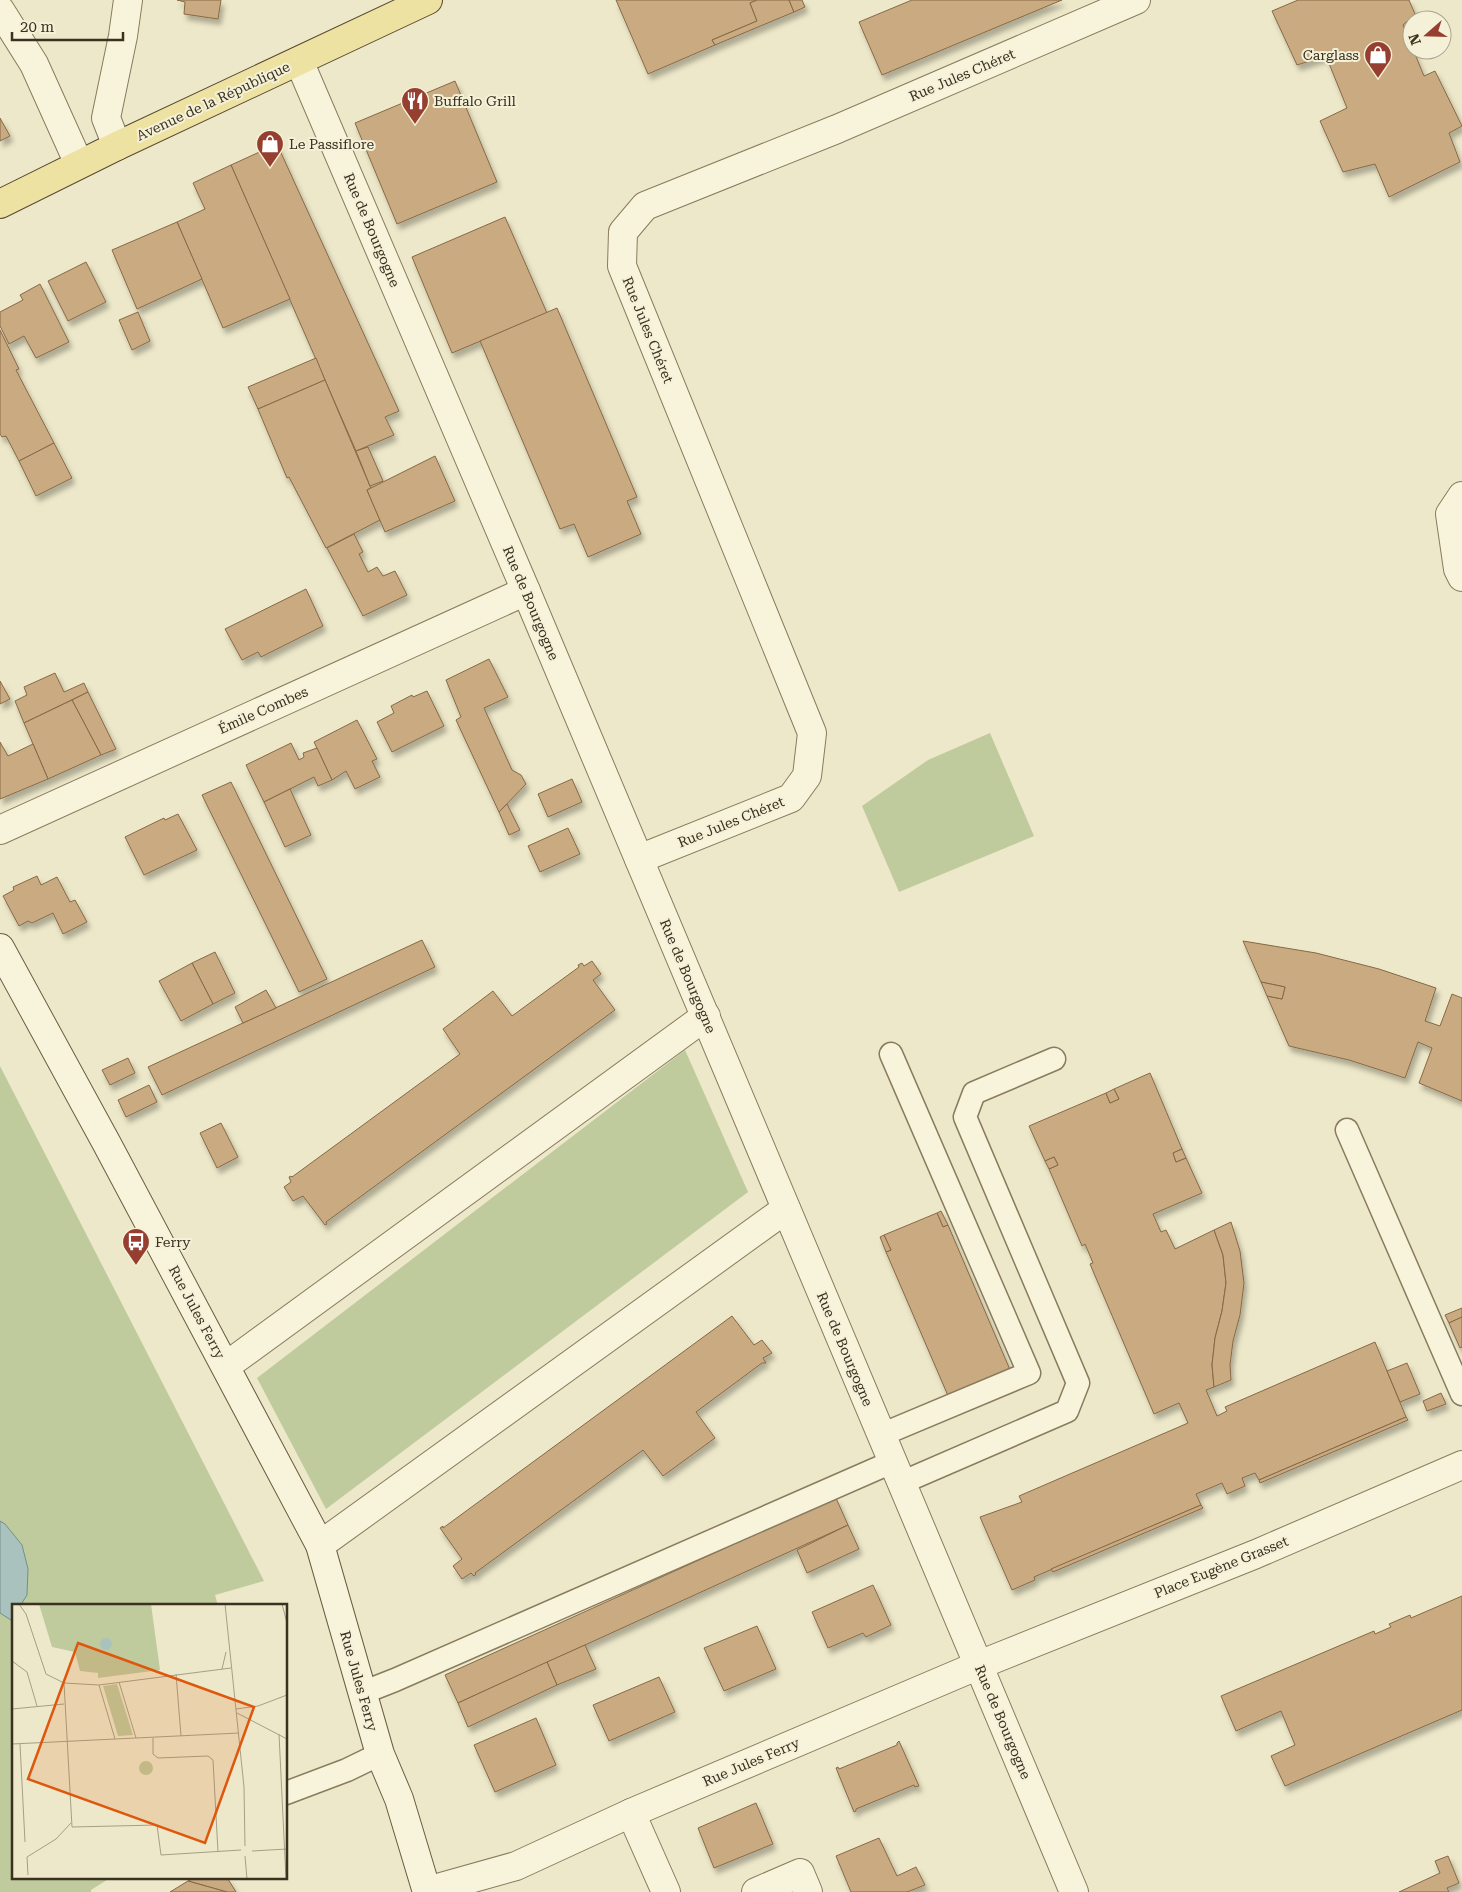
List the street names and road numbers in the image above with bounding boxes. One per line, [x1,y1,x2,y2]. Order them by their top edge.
street label: Rue Jules Chéret [907,45,1017,105]
street label: Avenue de la République [134,58,293,144]
street label: Rue de Bourgogne [341,170,403,290]
street label: Rue Jules Chéret [619,274,677,386]
street label: Rue de Bourgogne [500,543,562,663]
street label: Émile Combes [216,683,311,737]
street label: Rue Jules Chéret [675,793,787,851]
street label: Rue de Bourgogne [657,916,719,1036]
street label: Rue Jules Ferry [166,1263,229,1362]
street label: Rue de Bourgogne [814,1289,876,1409]
street label: Place Eugène Grasset [1152,1533,1290,1601]
street label: Rue Jules Ferry [337,1629,381,1734]
street label: Rue de Bourgogne [972,1662,1034,1782]
street label: Rue Jules Ferry [700,1734,802,1790]

